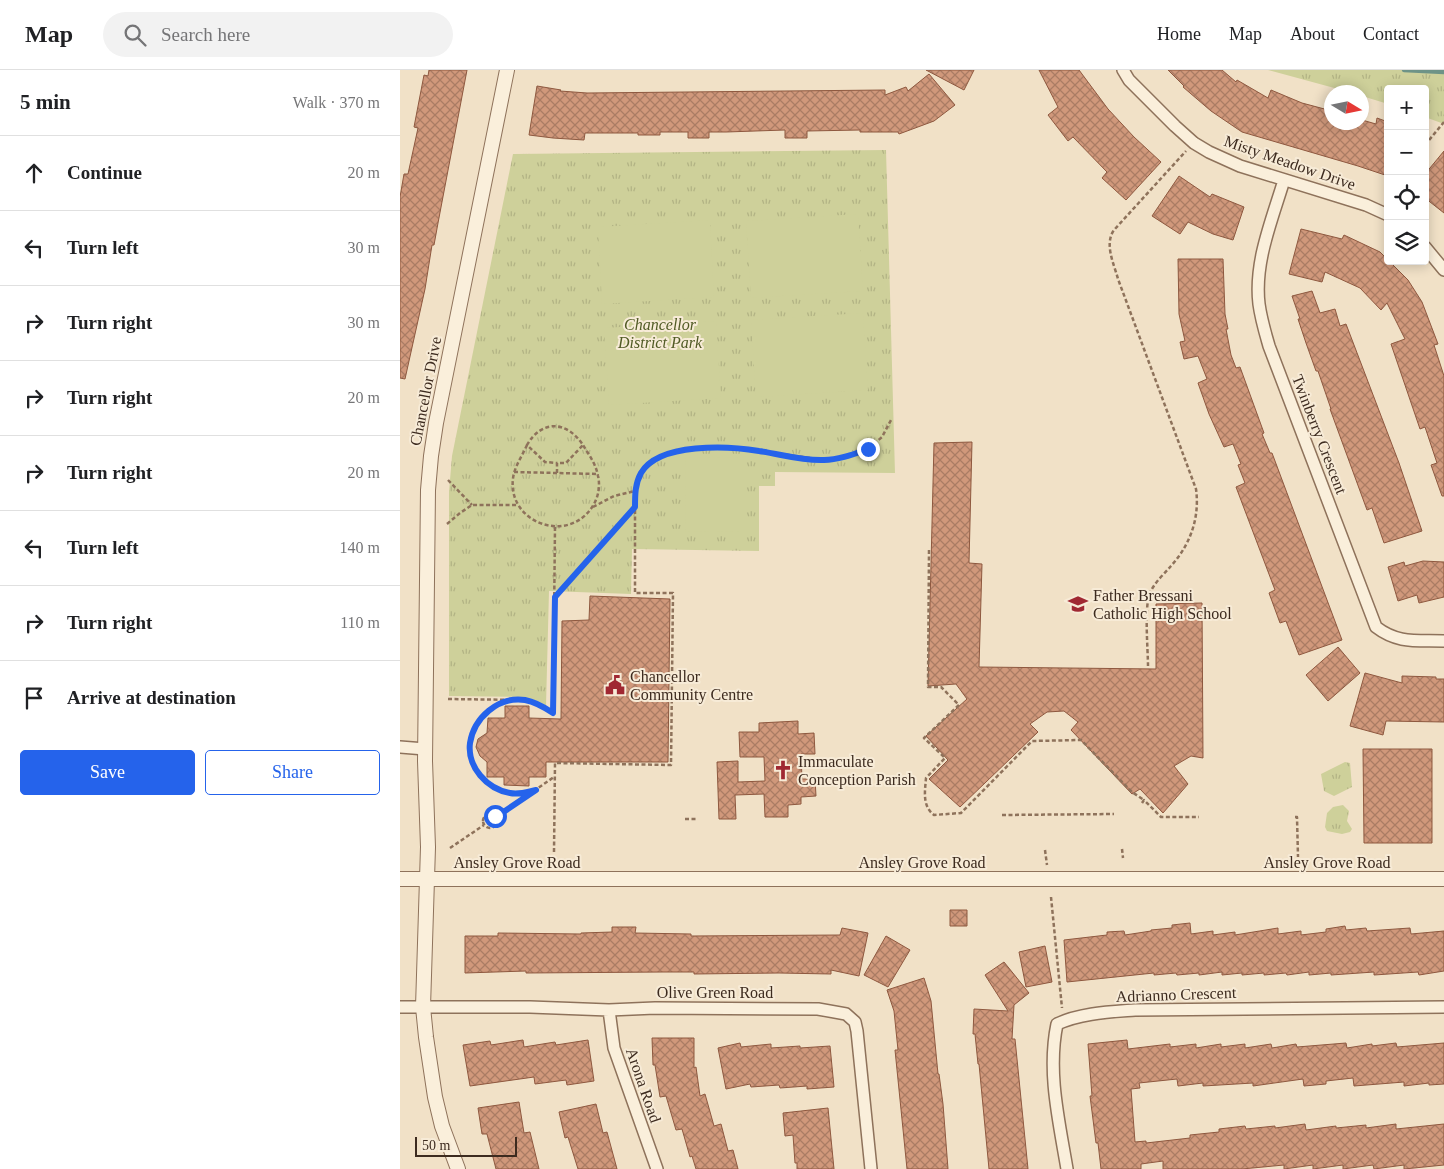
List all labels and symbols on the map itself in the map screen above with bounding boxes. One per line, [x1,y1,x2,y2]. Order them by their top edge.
north arrow [1324,85,1369,130]
street label: Misty Meadow Drive [1222,132,1358,194]
park label: Chancellor District Park [617,316,703,351]
street label: Chancellor Drive [407,335,444,447]
street label: Twinberry Crescent [1288,372,1350,497]
route end [857,438,880,461]
place label: Father Bressani Catholic High School [1093,587,1232,623]
school or university icon: Father Bressani Catholic High School [1067,593,1089,615]
place label: Chancellor Community Centre [630,668,753,704]
public building icon: Chancellor Community Centre [604,674,626,696]
place label: Immaculate Conception Parish [798,753,916,789]
church icon: Immaculate Conception Parish [772,759,794,781]
route start [484,805,507,828]
street label: Ansley Grove Road [453,854,581,872]
street label: Ansley Grove Road [858,854,986,872]
street label: Ansley Grove Road [1263,854,1391,872]
street label: Olive Green Road [657,984,773,1001]
street label: Adrianno Crescent [1116,984,1237,1005]
street label: Arona Road [623,1046,664,1125]
scale bar [415,1134,518,1157]

